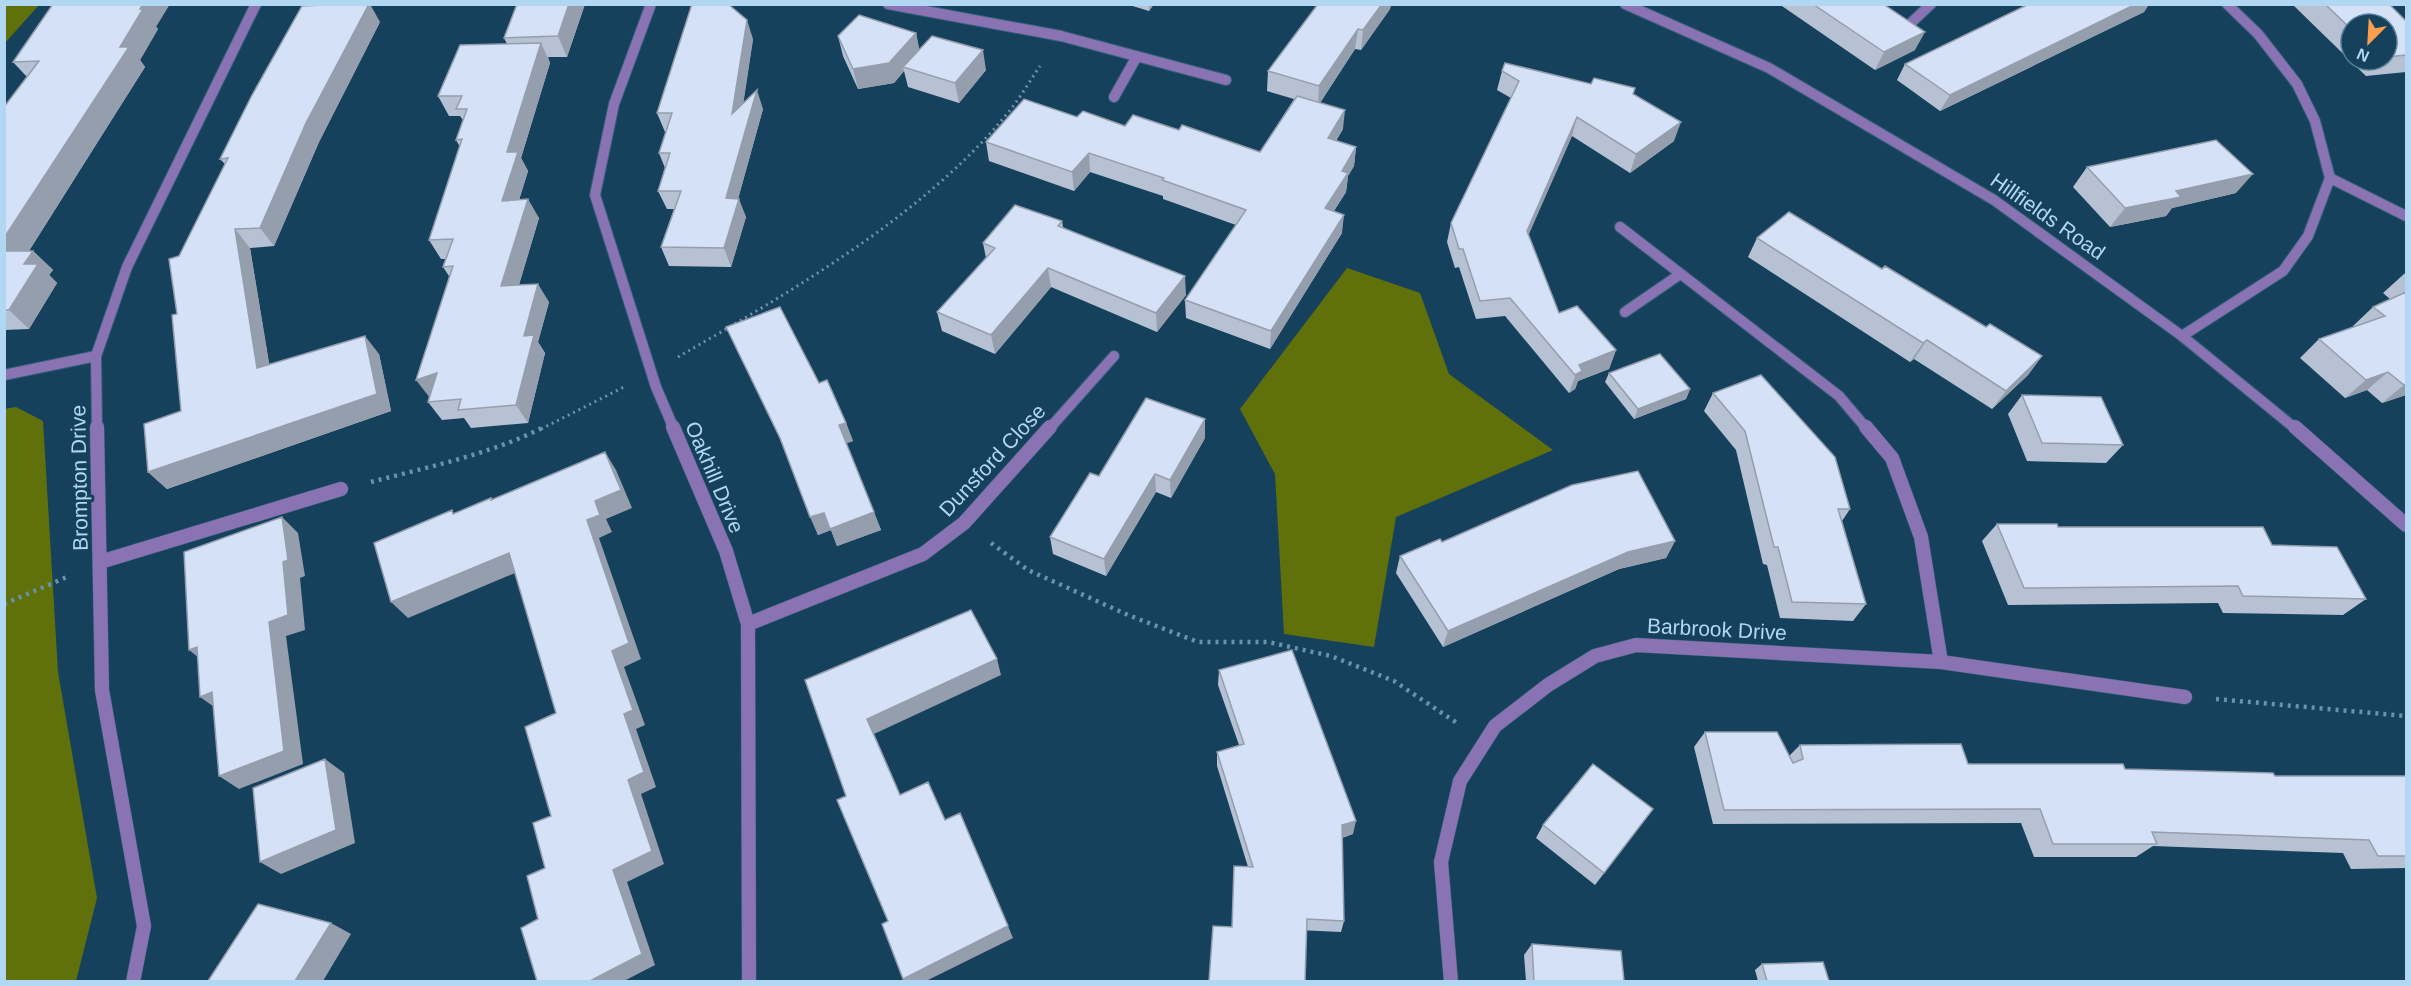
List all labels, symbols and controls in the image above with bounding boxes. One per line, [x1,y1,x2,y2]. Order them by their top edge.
north arrow [2339,12,2399,72]
text: N [2354,45,2372,65]
street label: Hillfields Road [1986,168,2110,264]
street label: Dunsford Close [934,399,1050,521]
street label: Brompton Drive [66,405,92,551]
street label: Oakhill Drive [681,418,749,536]
street label: Barbrook Drive [1646,614,1788,644]

